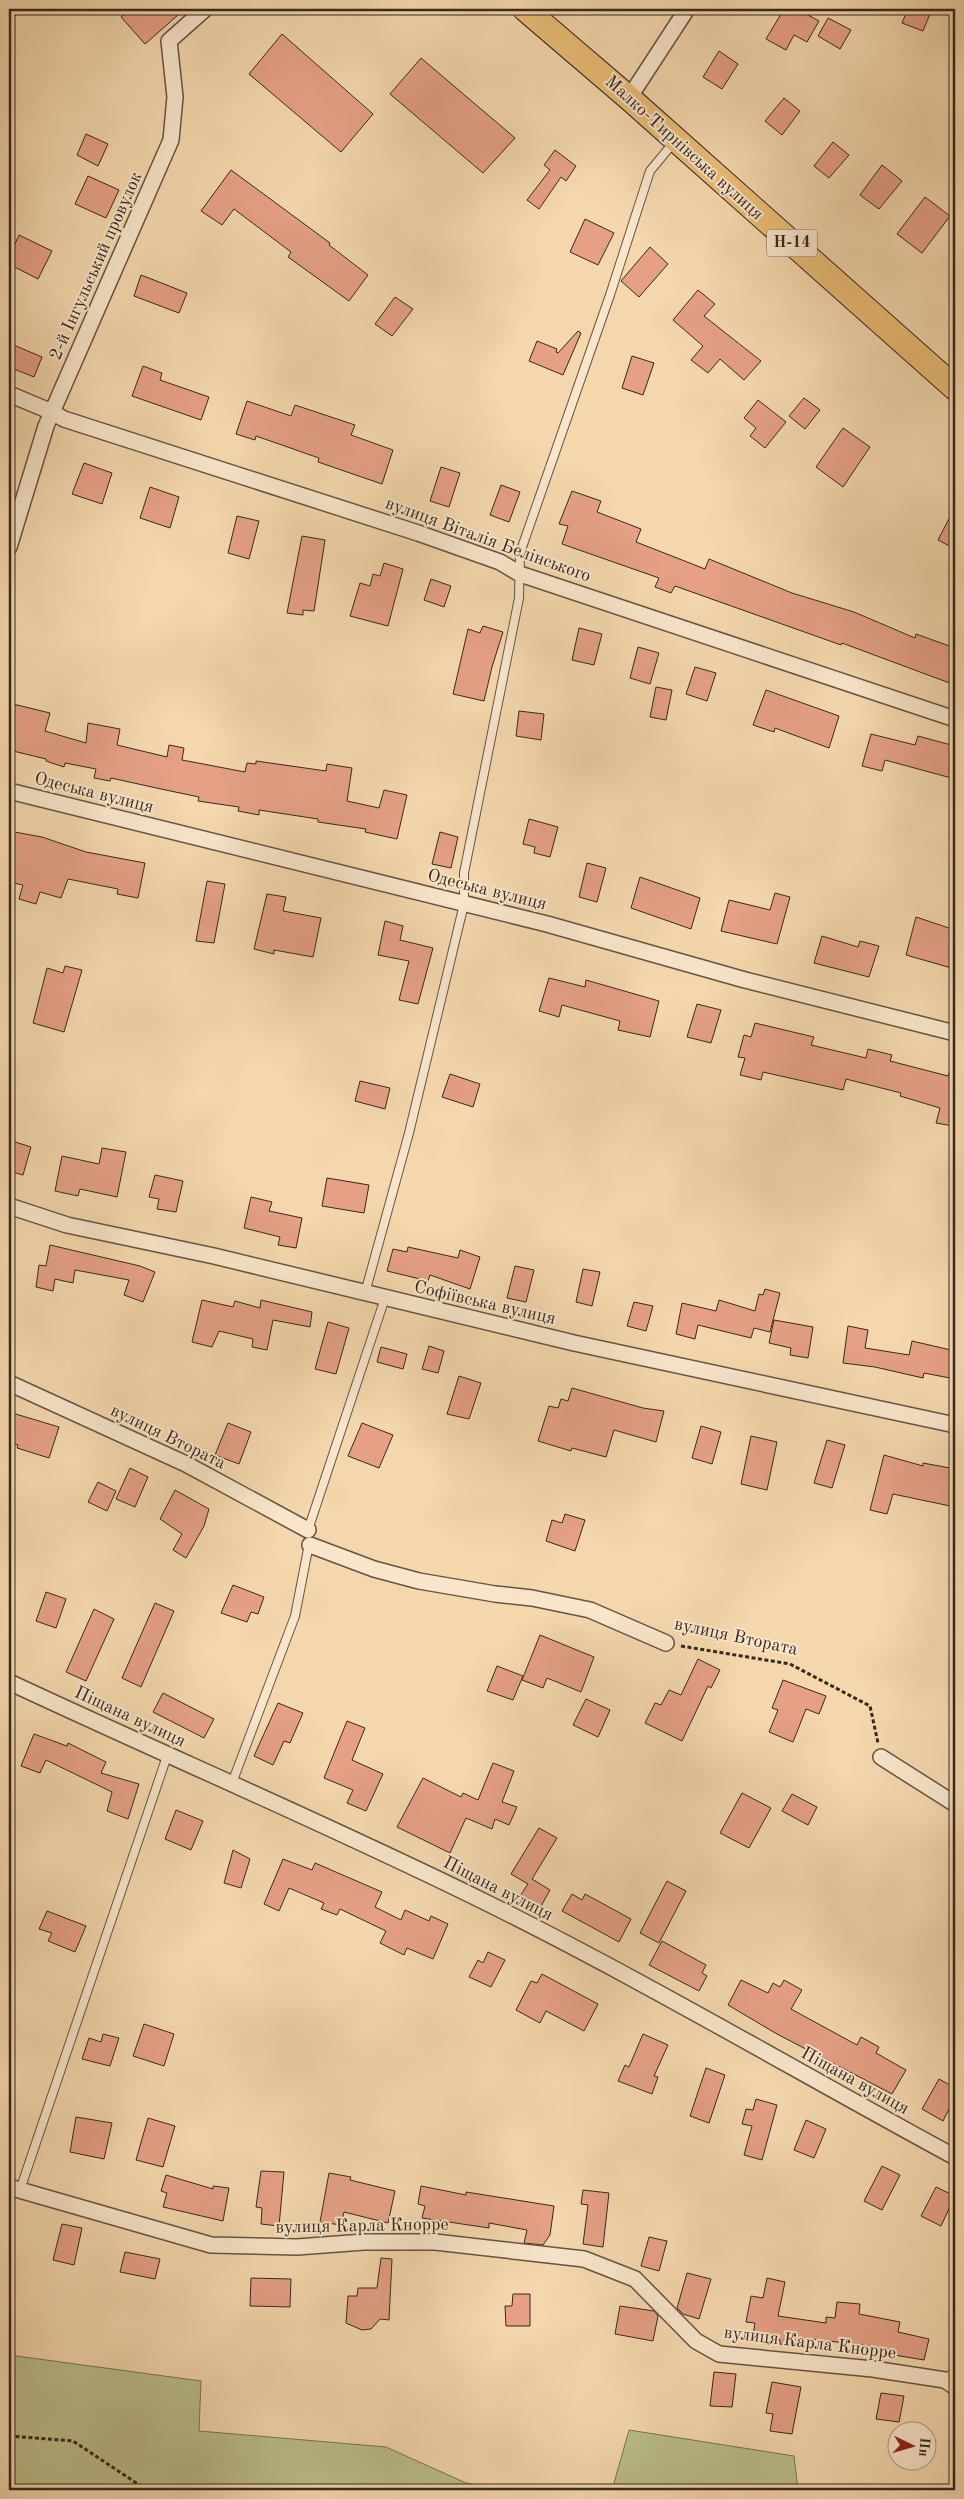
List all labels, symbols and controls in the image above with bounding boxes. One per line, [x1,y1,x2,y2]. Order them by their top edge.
street label: Малко-Тирнівська вулиця [601,72,767,224]
street label: 2-й Інгульський провулок [46,169,146,363]
road number: Н-14 [767,230,817,256]
street label: вулиця Віталія Белінського [383,494,593,586]
street label: Одеська вулиця [33,769,155,817]
street label: Одеська вулиця [426,866,548,914]
street label: Софіївська вулиця [412,1278,558,1329]
street label: вулиця Втората [108,1401,229,1473]
street label: вулиця Втората [673,1615,799,1659]
street label: Піщана вулиця [72,1683,188,1751]
street label: Піщана вулиця [440,1854,556,1924]
street label: Піщана вулиця [798,2044,912,2118]
street label: вулиця Карла Кнорре [275,2215,449,2237]
street label: вулиця Карла Кнорре [723,2324,897,2362]
north arrow [886,2422,936,2472]
text: Пн [916,2437,932,2457]

